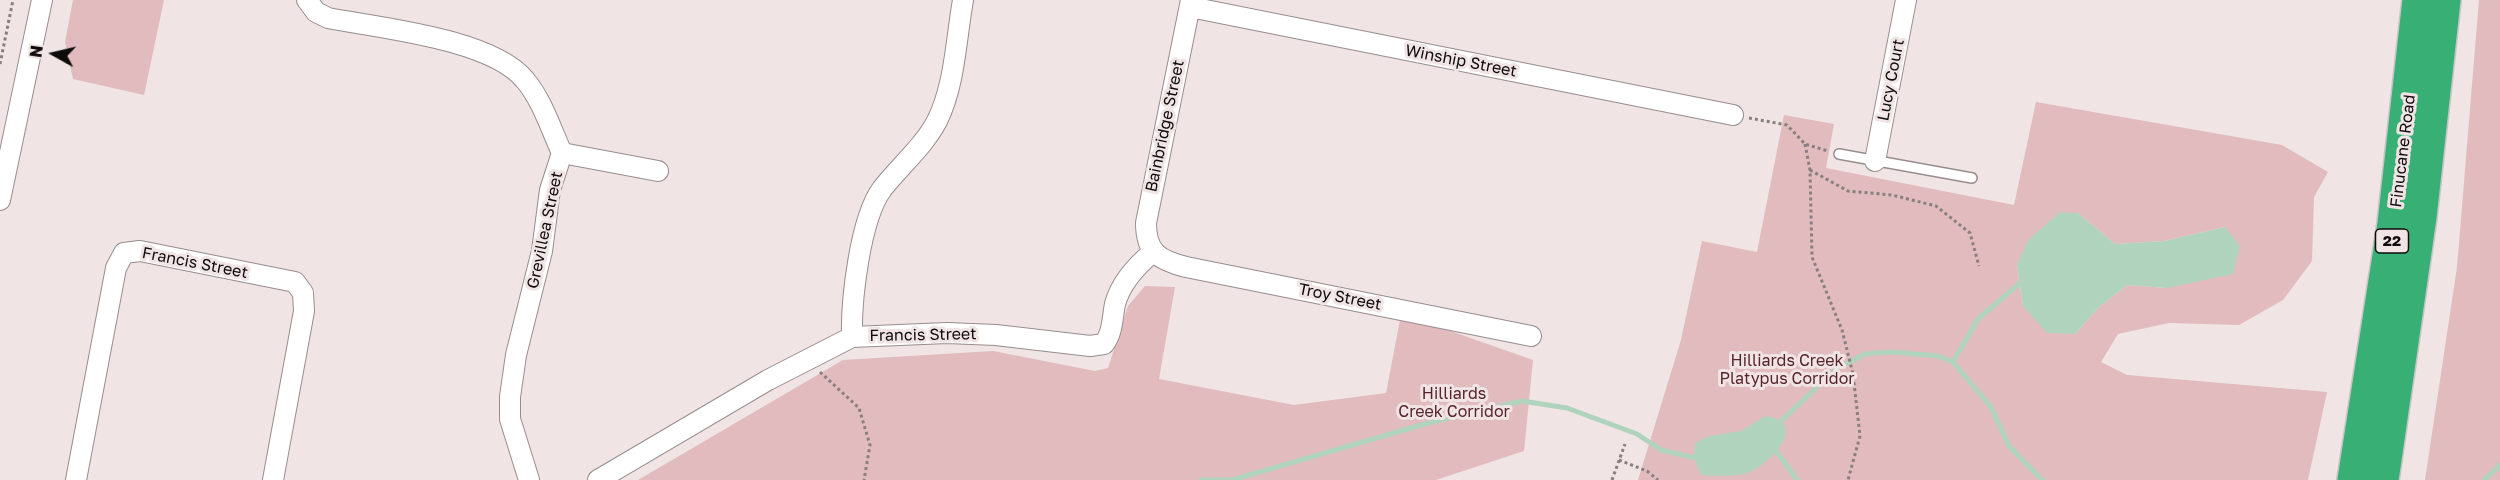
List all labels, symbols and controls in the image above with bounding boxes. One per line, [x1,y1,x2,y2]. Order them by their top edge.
north arrow [24,24,84,84]
street label: Lucy Court [1874,37,1908,123]
street label: Winship Street [1404,41,1518,81]
text: N [25,44,47,59]
street label: Bainbridge Street [1142,58,1188,194]
street label: Finucane Road [2387,94,2419,208]
street label: Grevillea Street [523,170,567,290]
road number: 22 [2376,229,2408,253]
street label: Francis Street [140,243,250,283]
street label: Troy Street [1297,280,1383,314]
street label: Francis Street [869,324,977,346]
park label: Hilliards Creek Platypus Corridor [1719,351,1855,389]
park label: Hilliards Creek Corridor [1398,384,1510,422]

